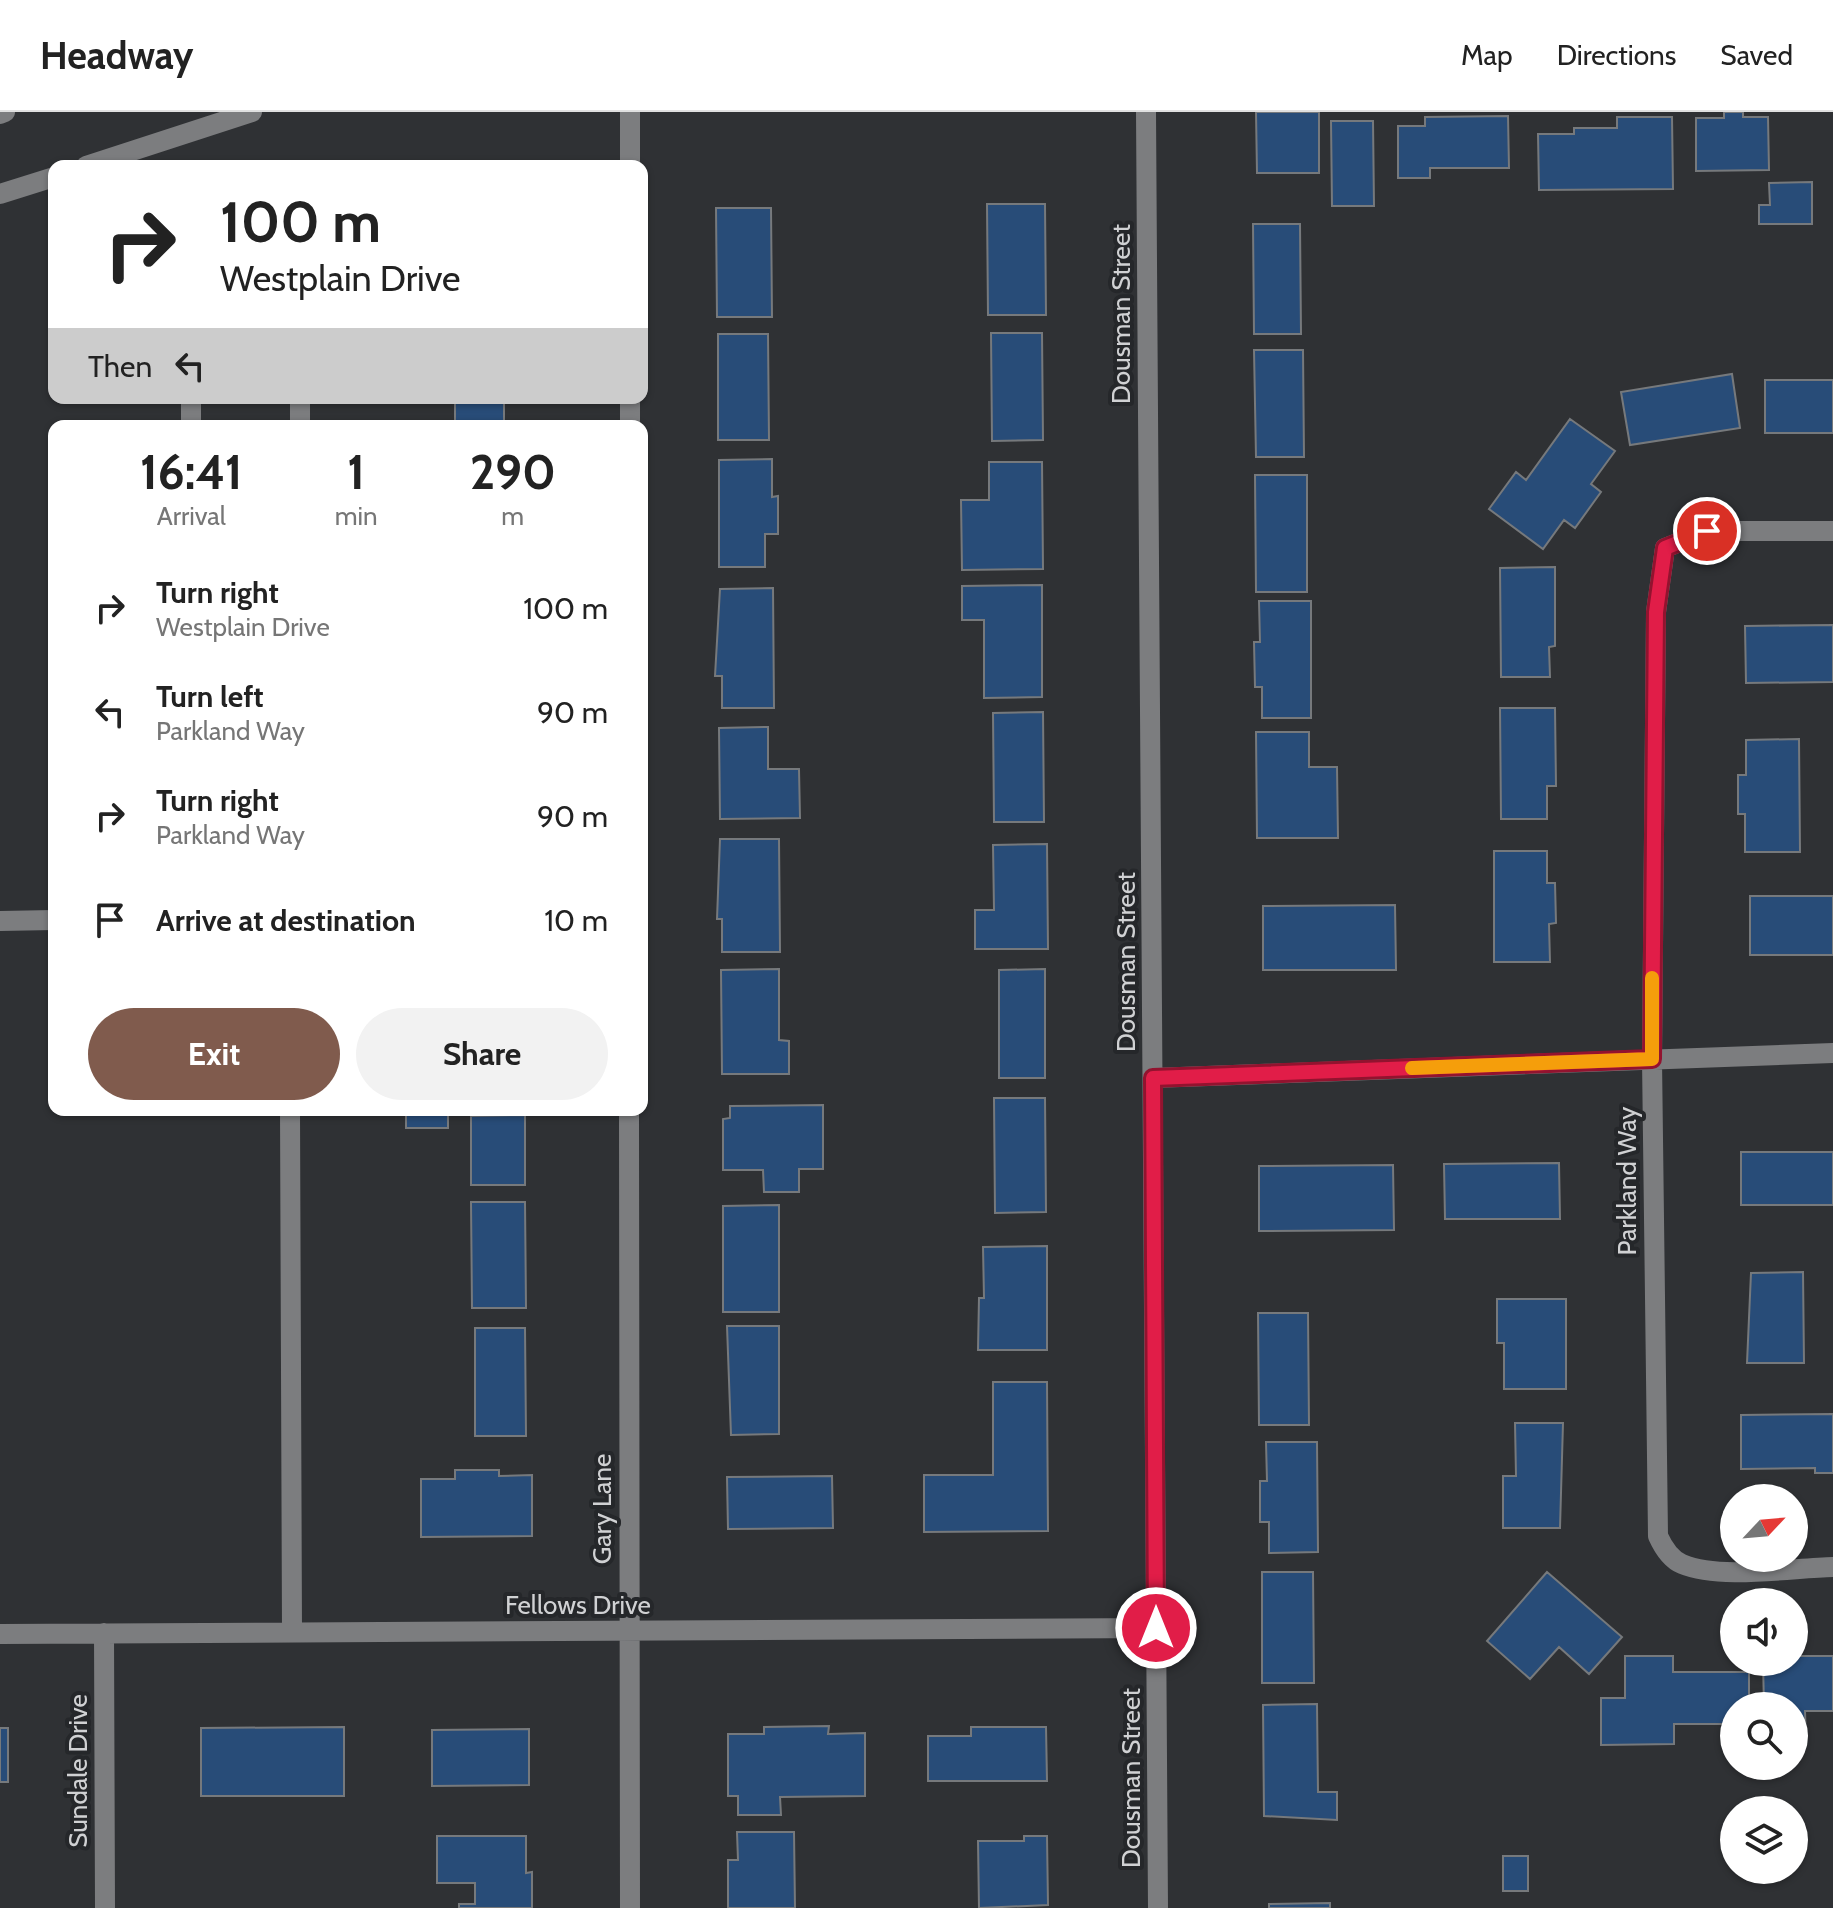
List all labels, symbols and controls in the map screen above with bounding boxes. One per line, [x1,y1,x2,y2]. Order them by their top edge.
text: Headway [40,32,193,79]
text: Map [1461,38,1513,72]
text: Directions [1557,38,1676,72]
text: Saved [1720,38,1793,72]
text: 100 m [220,188,381,256]
icon: right [88,192,192,296]
street label: Dousman Street [1105,224,1137,404]
text: Westplain Drive [220,256,461,300]
icon: left [168,344,212,388]
text: Then [88,348,152,385]
text: 16:41 [140,443,243,501]
text: 1 [347,443,365,501]
text: 290 [470,443,556,501]
pin [1673,497,1741,565]
text: Arrival [157,500,226,532]
text: min [335,500,378,532]
text: m [501,500,524,532]
icon: arrive [1685,509,1729,553]
text: Turn right [156,574,279,611]
icon: right [88,586,132,630]
text: 100 m [523,590,608,627]
text: Westplain Drive [156,611,330,643]
text: Turn left [156,678,264,715]
icon: left [88,690,132,734]
text: 90 m [537,694,608,731]
text: Parkland Way [156,715,305,747]
text: Turn right [156,782,279,819]
icon: right [88,794,132,838]
text: 90 m [537,798,608,835]
text: Parkland Way [156,819,305,851]
street label: Dousman Street [1110,872,1142,1052]
icon: arrive [88,898,132,942]
text: Arrive at destination [156,902,416,939]
text: 10 m [544,902,608,939]
button: Exit [88,1008,340,1100]
button: Share [356,1008,608,1100]
street label: Parkland Way [1611,1107,1643,1255]
street label: Gary Lane [586,1454,618,1564]
north arrow [1720,1484,1808,1572]
map controls [1720,1484,1808,1884]
position arrow [1114,1586,1198,1670]
button: sound [1720,1588,1808,1676]
street label: Fellows Drive [505,1589,651,1621]
street label: Dousman Street [1115,1688,1147,1868]
button: search [1720,1692,1808,1780]
street label: Sundale Drive [62,1694,94,1848]
button: layers [1720,1796,1808,1884]

